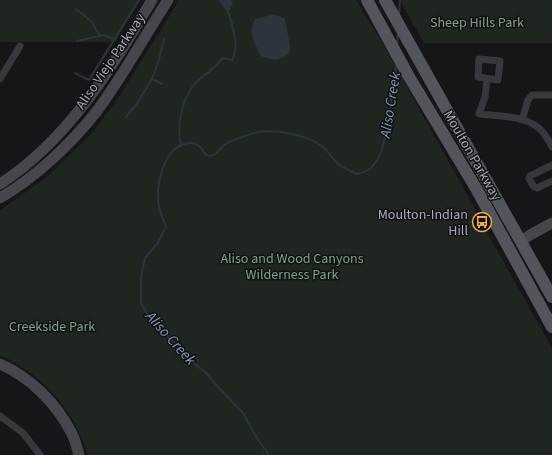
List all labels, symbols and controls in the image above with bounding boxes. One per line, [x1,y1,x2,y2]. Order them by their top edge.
street label: Aliso Viejo Parkway [71,9,151,114]
park label: Sheep Hills Park [430,13,524,33]
water label: Aliso Creek [375,70,406,141]
street label: Moulton Parkway [438,107,506,205]
place label: Moulton-Indian Hill [378,205,468,241]
bus stop icon: Moulton-Indian Hill [471,211,493,233]
park label: Aliso and Wood Canyons Wilderness Park [220,249,364,285]
water label: Aliso Creek [140,306,201,371]
park label: Creekside Park [9,317,95,337]

